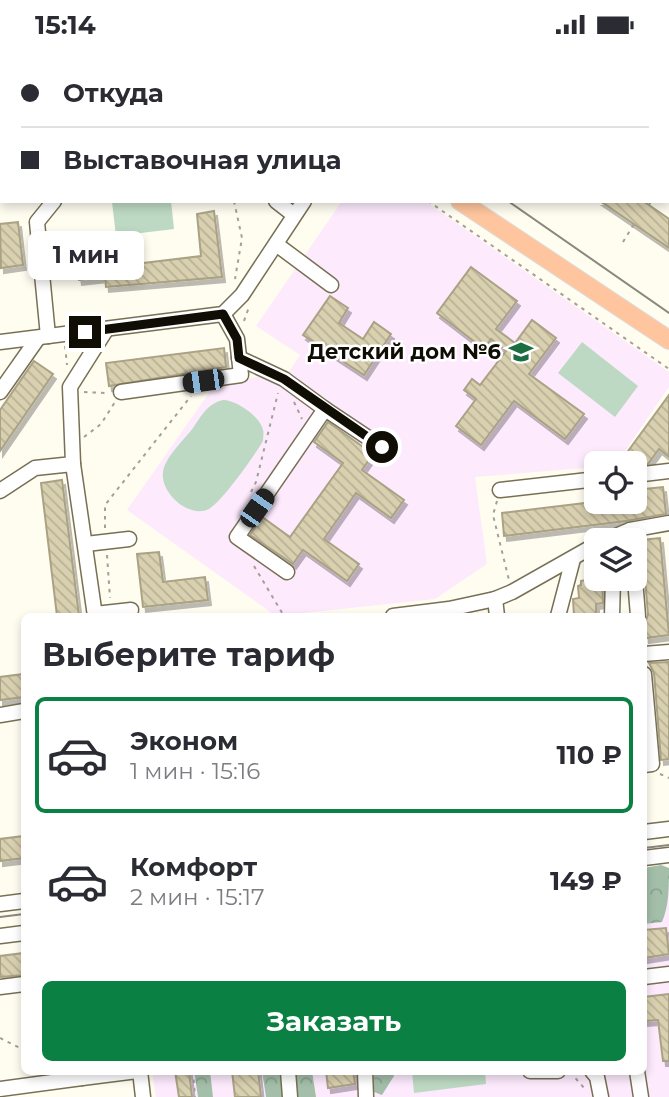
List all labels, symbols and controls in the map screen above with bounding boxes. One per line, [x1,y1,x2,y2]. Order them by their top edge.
text: 15:14 [35,9,96,41]
text: Откуда [63,77,164,109]
text: Выставочная улица [63,144,342,176]
callout: 1 мин [27,231,143,279]
text: 1 мин [53,241,119,269]
route end [69,316,101,348]
school or university icon: Детский дом №6 [507,338,535,366]
place label: Детский дом №6 [308,339,501,364]
car [181,368,226,394]
route start [366,431,398,463]
map controls [584,451,647,591]
button: locate [584,451,647,514]
car [237,485,278,531]
button: layers [584,528,647,591]
text: Выберите тариф [42,635,335,674]
icon: car [46,724,109,787]
text: Эконом [130,725,238,757]
text: 110 ₽ [556,739,622,771]
text: 1 мин · 15:16 [130,757,260,785]
icon: car [46,850,109,913]
text: Комфорт [130,851,257,883]
text: 149 ₽ [550,865,622,897]
text: 2 мин · 15:17 [130,883,265,911]
button: Заказать [42,981,626,1061]

